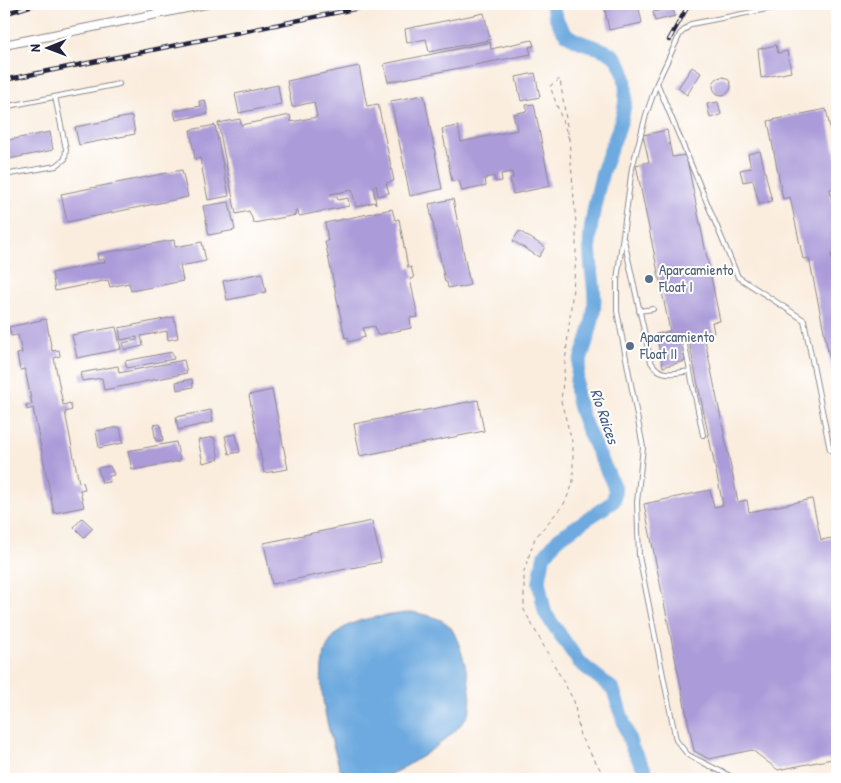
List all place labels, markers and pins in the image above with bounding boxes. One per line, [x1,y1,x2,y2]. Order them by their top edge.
place label: Aparcamiento Float I [658,259,734,297]
marker: Aparcamiento Float I [643,273,655,285]
place label: Aparcamiento Float II [639,326,715,364]
marker: Aparcamiento Float II [624,340,636,352]

